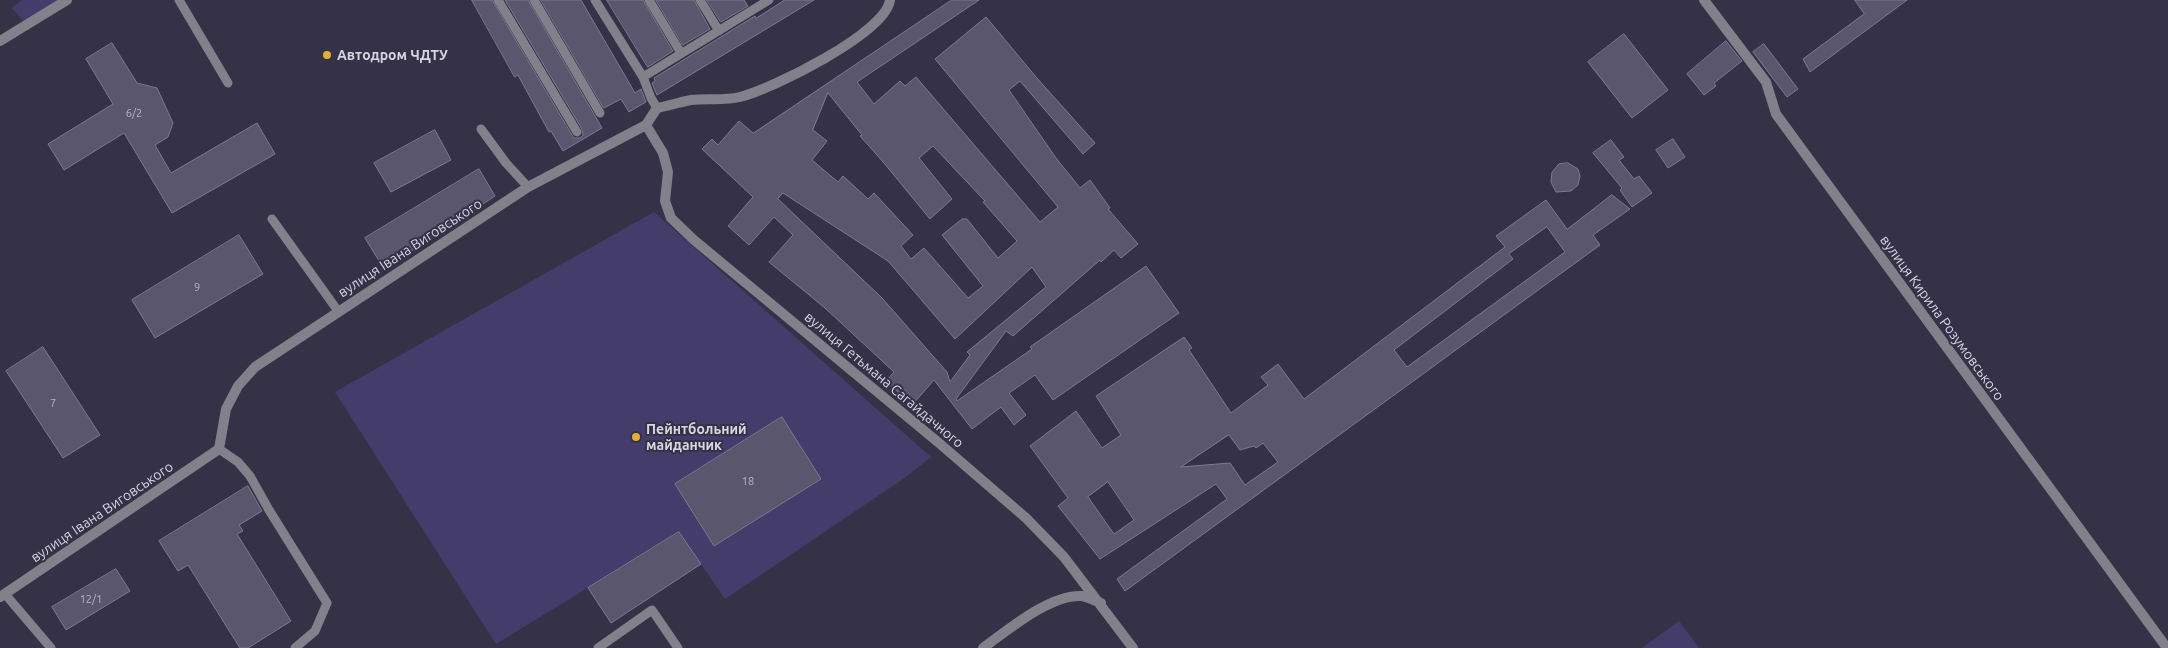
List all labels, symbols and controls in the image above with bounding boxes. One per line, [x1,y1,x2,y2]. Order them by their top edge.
place label: Автодром ЧДТУ [337,47,448,63]
marker: Автодром ЧДТУ [321,49,333,61]
house number: 6/2 [126,106,142,120]
street label: вулиця Івана Виговського [335,195,485,301]
street label: вулиця Кирила Розумовського [1876,232,2008,404]
house number: 9 [194,280,200,294]
street label: вулиця Гетьмана Сагайдачного [801,309,967,451]
house number: 7 [50,396,56,410]
place label: Пейнтбольний майданчик [646,421,747,454]
marker: Пейнтбольний майданчик [630,431,642,443]
street label: вулиця Івана Виговського [28,458,176,566]
house number: 18 [742,474,754,488]
house number: 12/1 [80,592,102,606]

